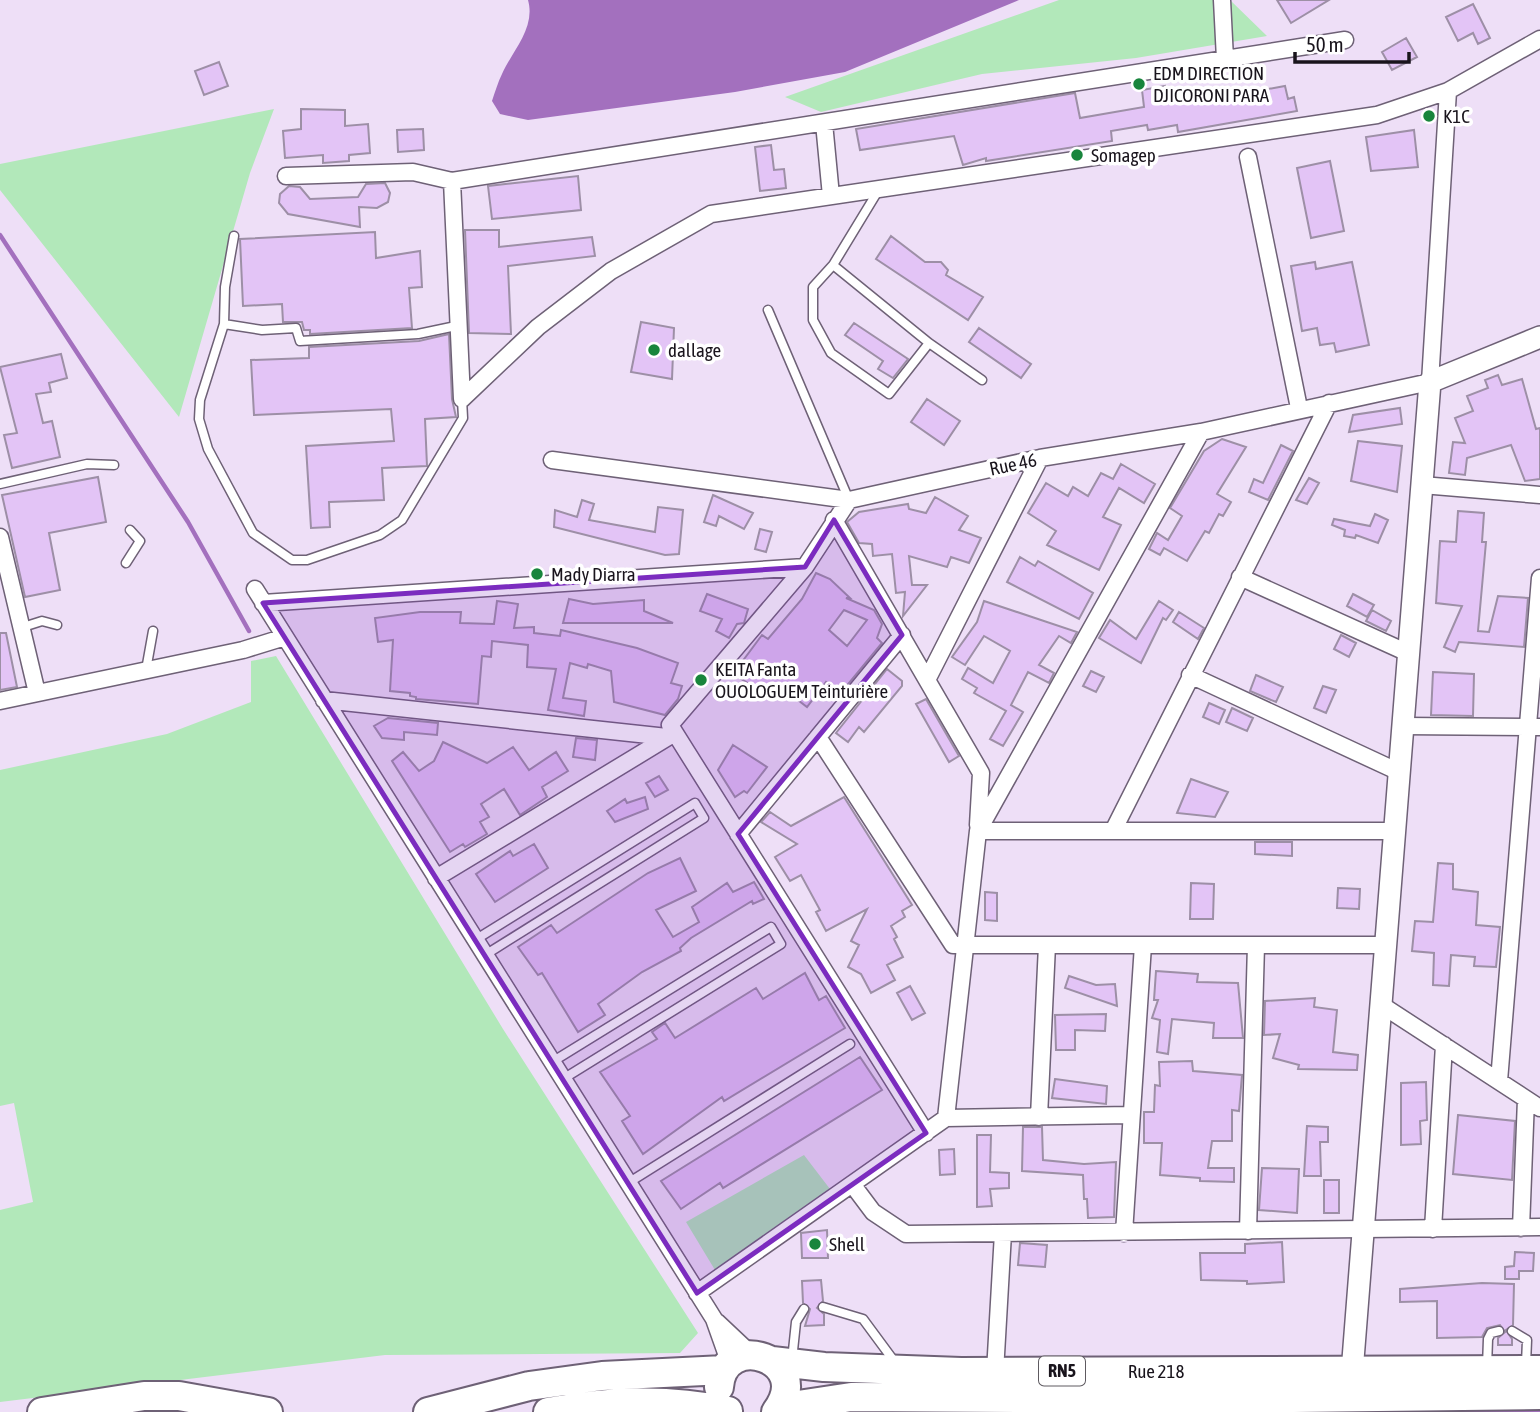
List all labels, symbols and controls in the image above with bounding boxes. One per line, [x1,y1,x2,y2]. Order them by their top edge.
scale bar [1295,21,1409,65]
text: 50 m [1306,32,1344,56]
place label: EDM DIRECTION DJICORONI PARA [1153,62,1270,106]
marker: EDM DIRECTION DJICORONI PARA [1131,76,1147,92]
place label: K1C [1443,105,1470,127]
marker: K1C [1421,108,1437,124]
place label: Somagep [1091,144,1156,166]
marker: Somagep [1069,147,1085,163]
place label: dallage [668,339,721,361]
marker: dallage [646,342,662,358]
street label: Rue 46 [987,448,1039,480]
place label: Mady Diarra [551,563,636,585]
marker: Mady Diarra [529,566,545,582]
place label: KEITA Fanta OUOLOGUEM Teinturière [715,658,888,702]
marker: KEITA Fanta OUOLOGUEM Teinturière [693,672,709,688]
place label: Shell [829,1233,865,1255]
marker: Shell [807,1236,823,1252]
road number: RN5 [1039,1356,1085,1386]
street label: Rue 218 [1128,1360,1184,1382]

